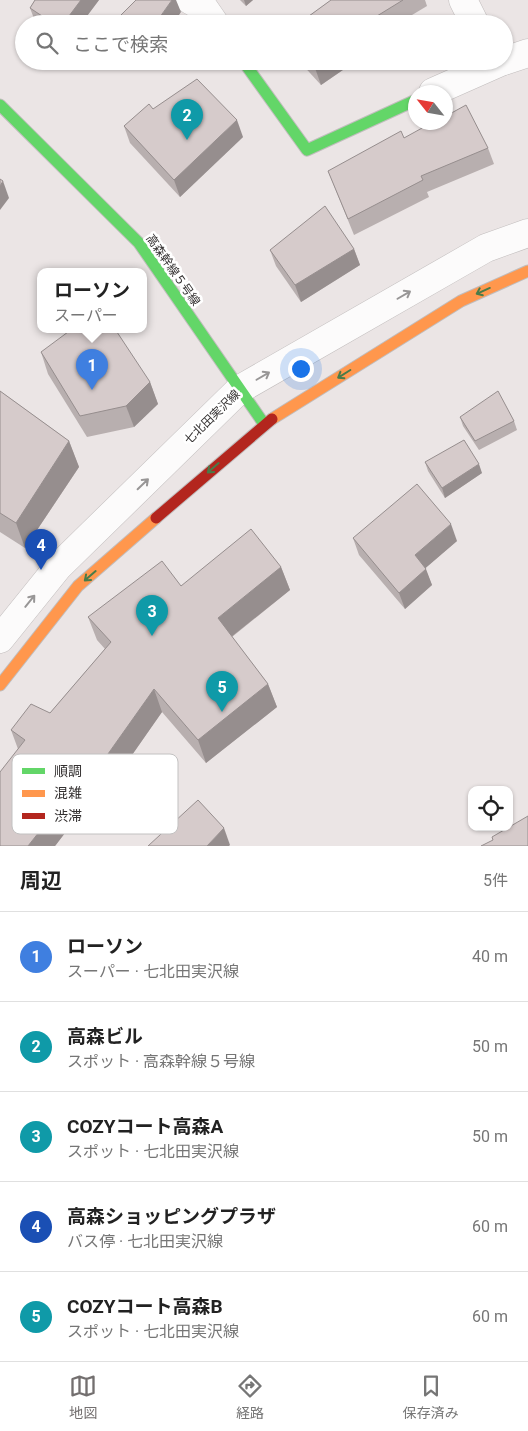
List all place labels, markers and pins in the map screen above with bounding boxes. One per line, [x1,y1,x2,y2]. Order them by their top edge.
pin: 2 [171,99,203,140]
pin: 1 [76,349,108,390]
pin: 4 [25,529,57,570]
pin: 3 [136,595,168,636]
pin: 5 [206,671,238,712]

